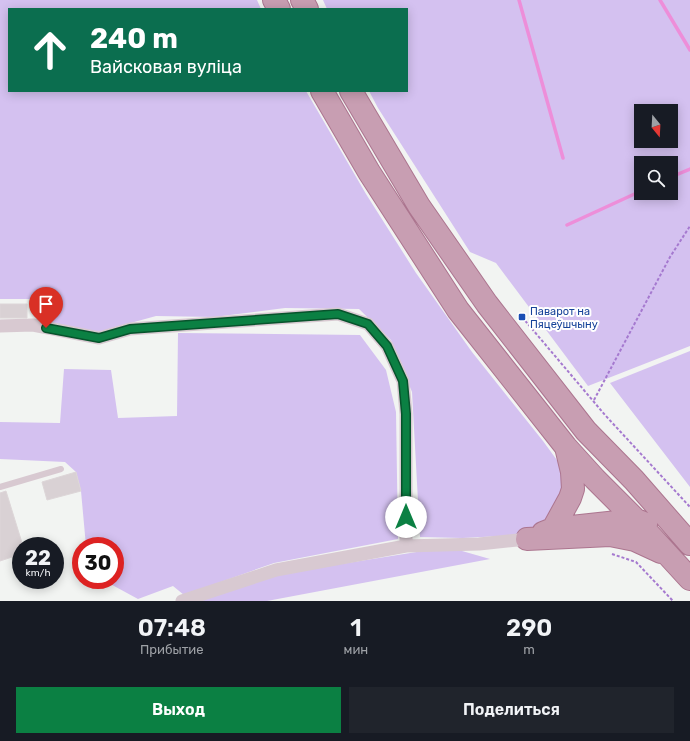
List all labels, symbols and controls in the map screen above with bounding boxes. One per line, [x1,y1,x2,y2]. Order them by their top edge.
text: 240 m [90,22,178,55]
icon: ahead [24,24,76,76]
text: Вайсковая вуліца [90,56,242,78]
north arrow [634,104,678,148]
map controls [634,104,678,200]
button: search [634,156,678,200]
pin [29,287,63,328]
icon: arrive [35,293,57,315]
place label: Паварот на Пяцеўшчыну [530,305,598,331]
marker: Паварот на Пяцеўшчыну [517,312,527,322]
position arrow [385,496,427,538]
speed limit sign: 30 [72,537,124,589]
text: 22 [25,546,51,570]
text: km/h [26,567,50,579]
text: 07:48 [138,614,206,642]
text: 1 [350,614,362,642]
text: 290 [506,614,552,642]
text: Прибытие [140,642,204,657]
text: мин [344,642,368,657]
text: m [523,642,535,657]
button: Выход [16,687,341,733]
button: Поделиться [349,687,674,733]

